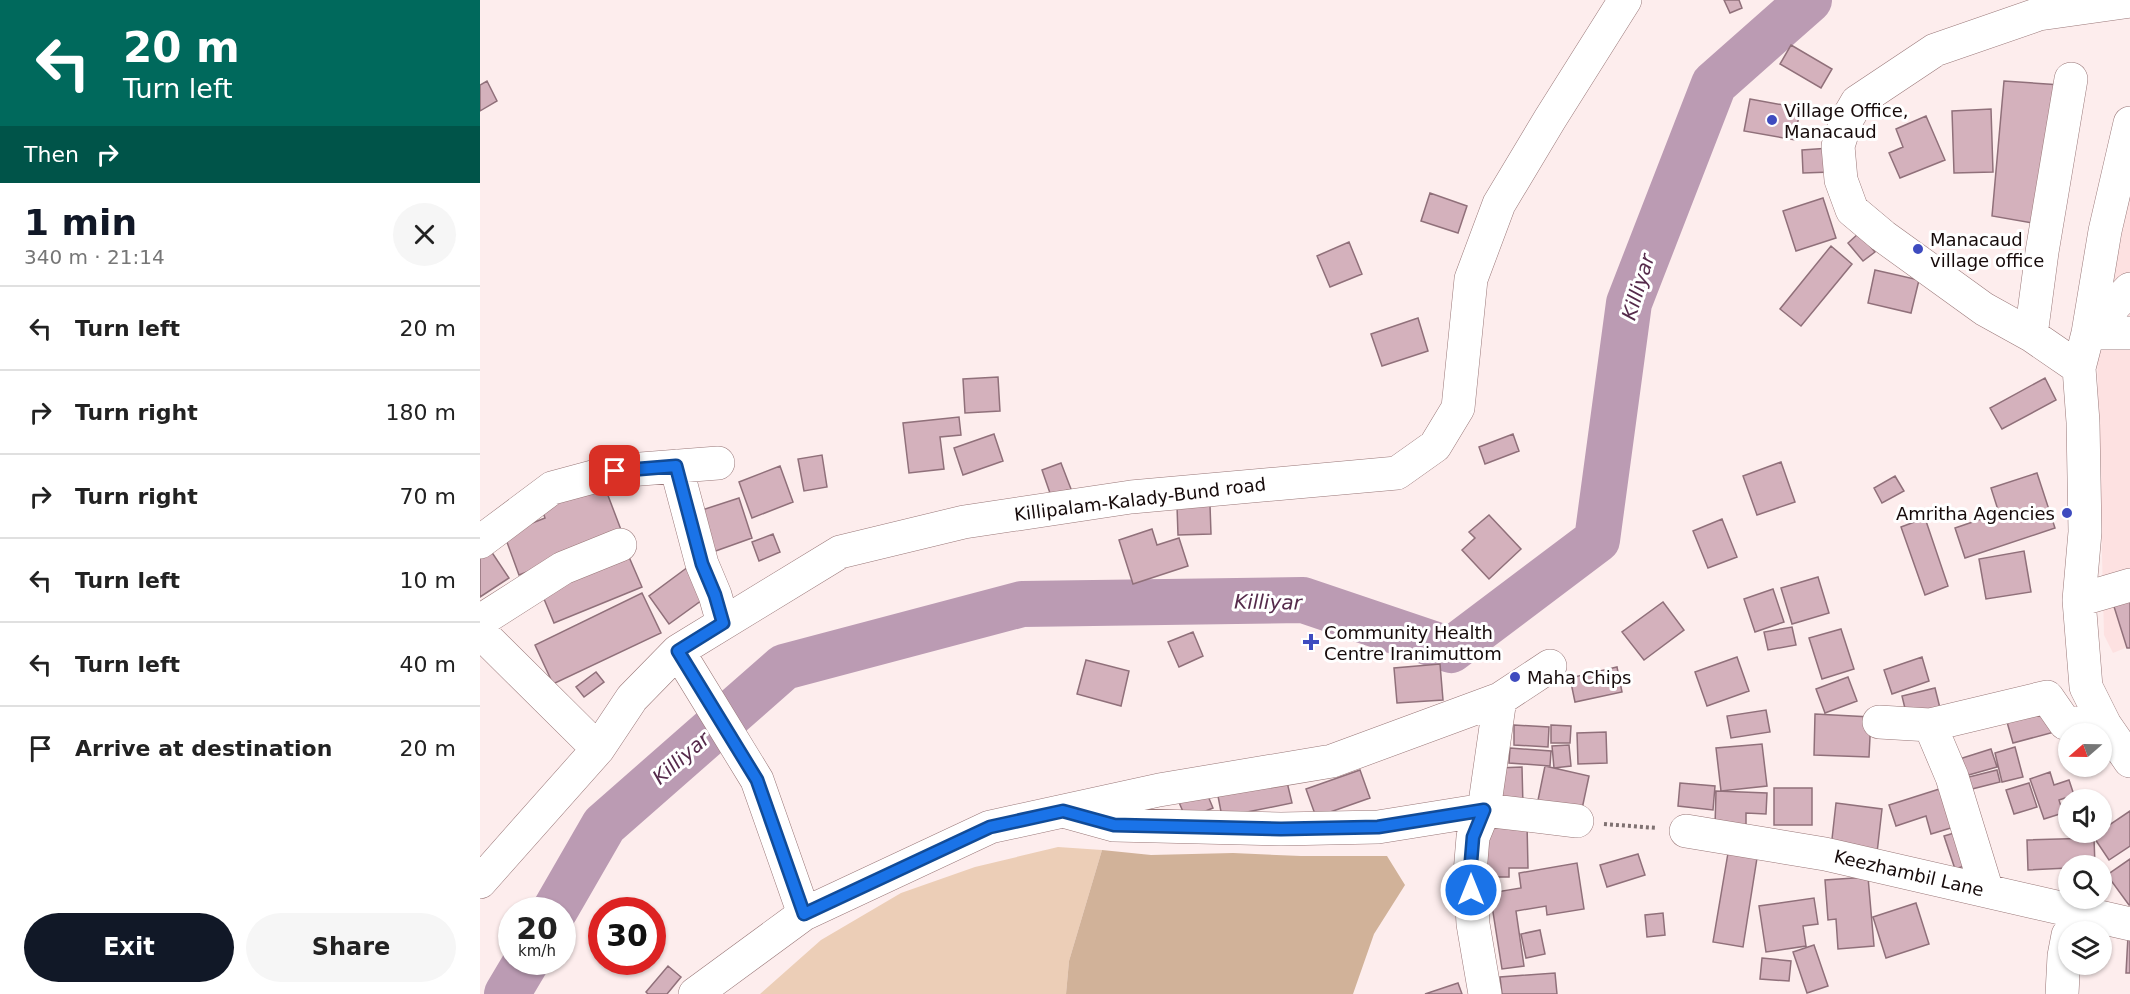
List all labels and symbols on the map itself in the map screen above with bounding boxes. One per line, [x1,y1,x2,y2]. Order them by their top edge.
place label: Village Office, Manacaud [1784,100,1908,142]
marker: Village Office, Manacaud [1765,113,1779,127]
place label: Manacaud village office [1930,229,2044,271]
marker: Manacaud village office [1911,242,1925,256]
water label: Killiyar [1617,249,1660,323]
pin [589,445,640,496]
street label: Killipalam-Kalady-Bund road [1013,473,1267,525]
place label: Amritha Agencies [1896,503,2055,524]
marker: Amritha Agencies [2060,506,2074,520]
water label: Killiyar [1234,589,1304,615]
place label: Community Health Centre Iranimuttom [1324,622,1502,664]
marker: Community Health Centre Iranimuttom [1302,633,1320,651]
place label: Maha Chips [1527,667,1632,688]
marker: Maha Chips [1508,670,1522,684]
north arrow [2058,723,2112,777]
water label: Killiyar [648,726,716,789]
street label: Keezhambil Lane [1832,846,1986,900]
position arrow [1439,858,1503,922]
speed limit sign: 30 [588,897,666,975]

